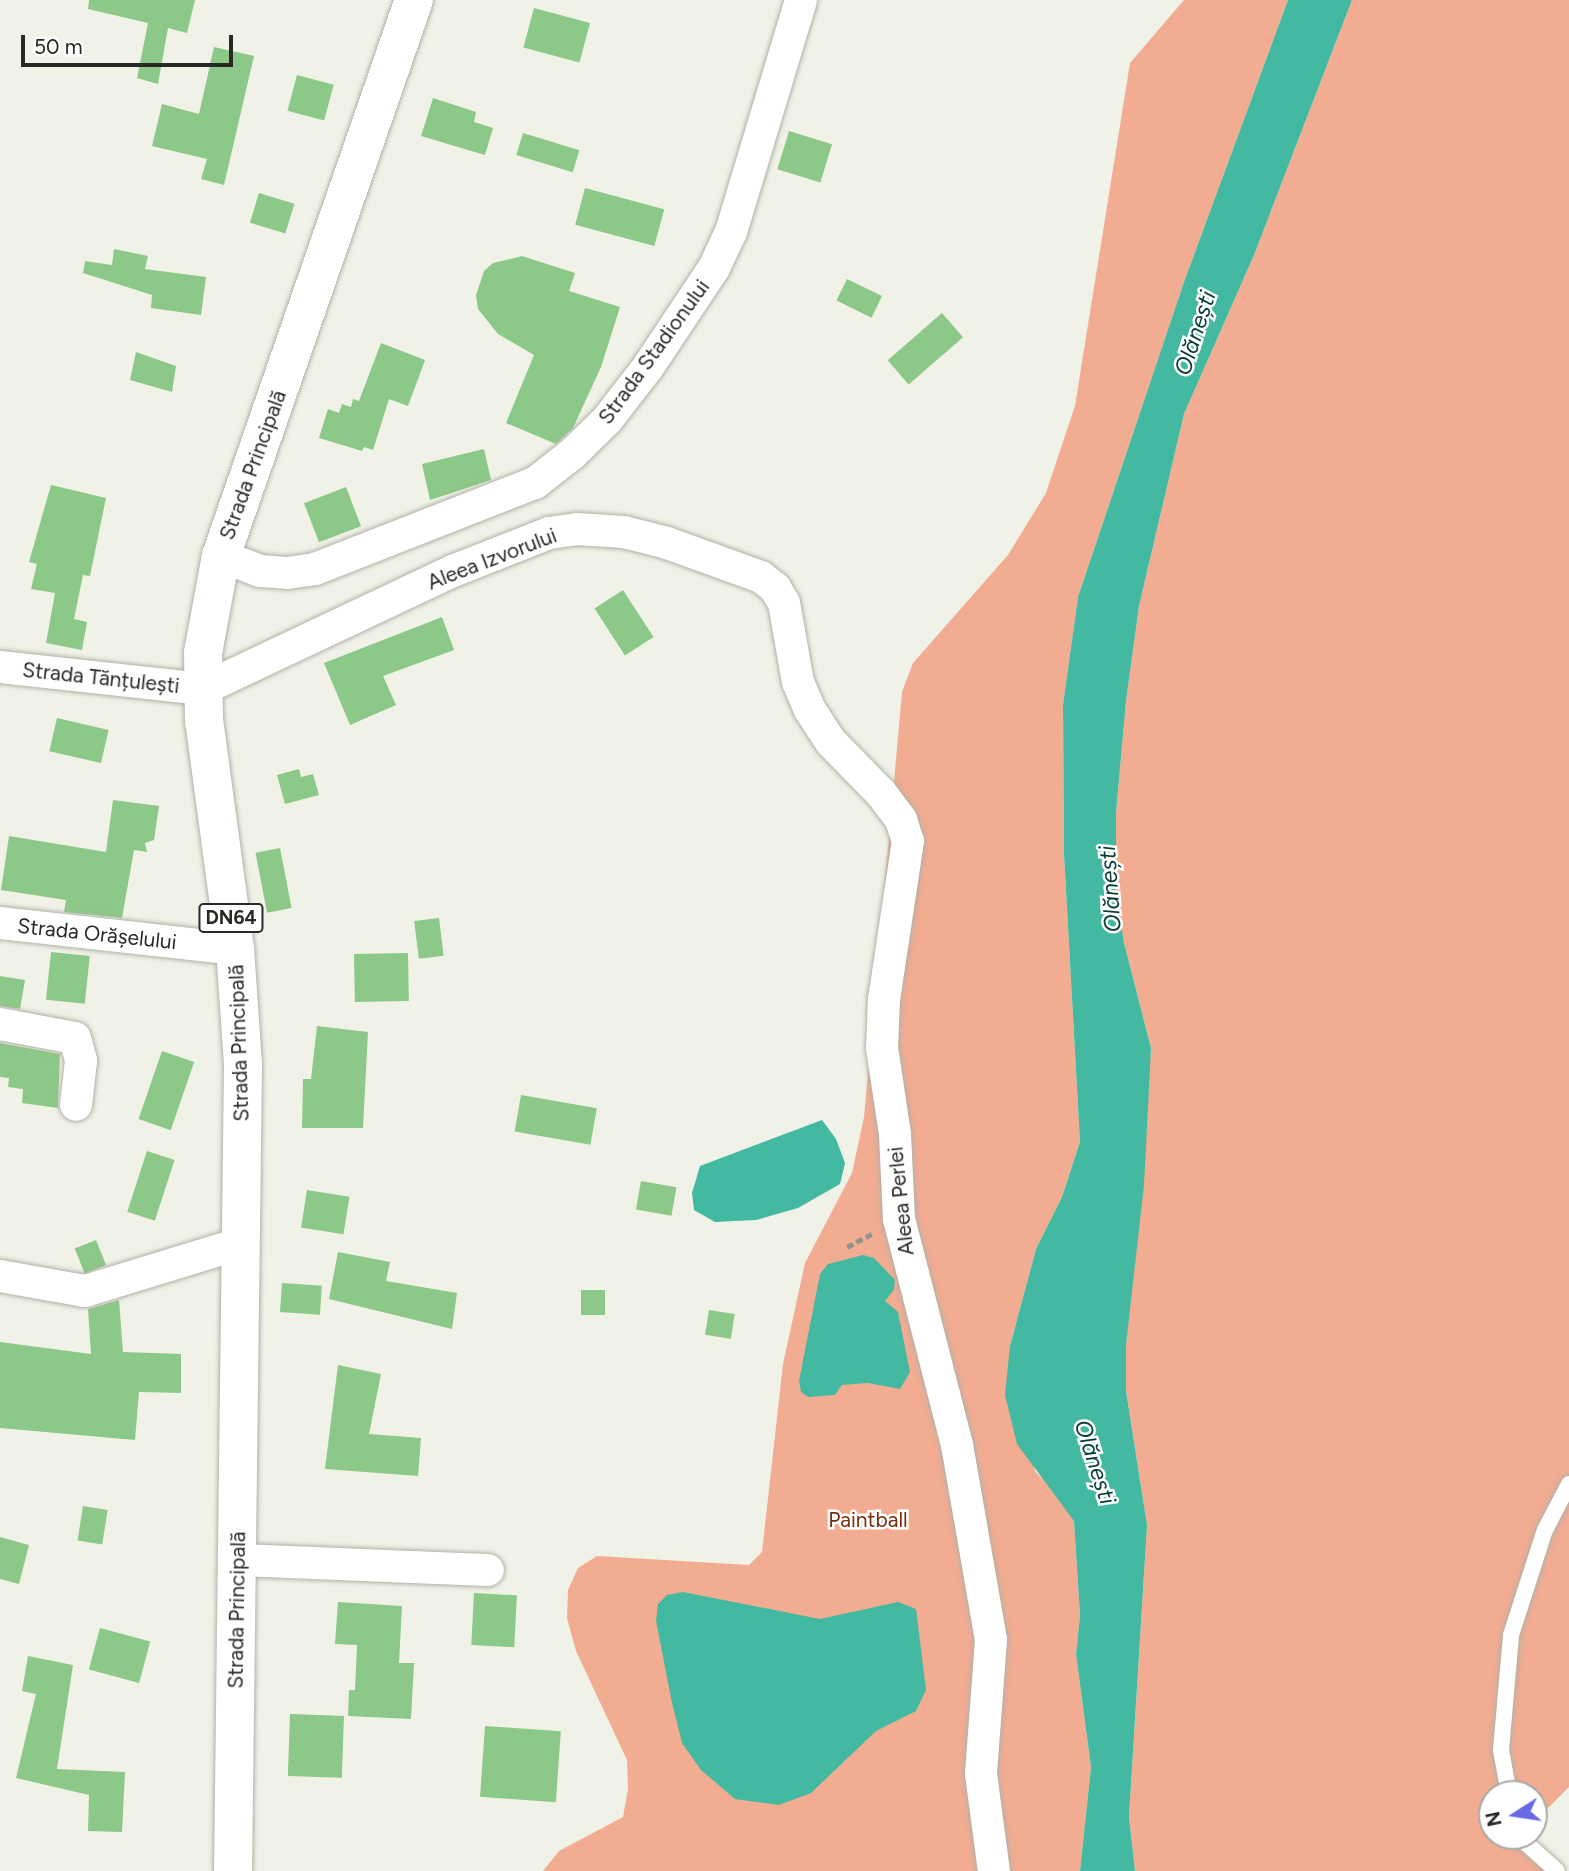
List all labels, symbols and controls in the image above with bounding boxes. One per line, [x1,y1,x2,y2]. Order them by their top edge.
scale bar [24,21,236,65]
text: 50 m [34,34,83,59]
street label: Strada Stadionului [593,275,715,429]
water label: Olănești [1168,287,1222,379]
street label: Strada Principală [214,387,292,543]
street label: Aleea Izvorului [424,523,560,595]
street label: Strada Tănțulești [21,657,181,699]
water label: Olănești [1093,845,1127,933]
road number: DN64 [198,902,264,934]
street label: Strada Orășelului [16,913,178,955]
street label: Strada Principală [224,964,254,1122]
street label: Aleea Perlei [883,1145,919,1257]
water label: Olănești [1068,1416,1122,1508]
park label: Paintball [828,1507,908,1533]
street label: Strada Principală [223,1531,251,1689]
north arrow [1478,1780,1548,1850]
text: N [1481,1809,1507,1829]

